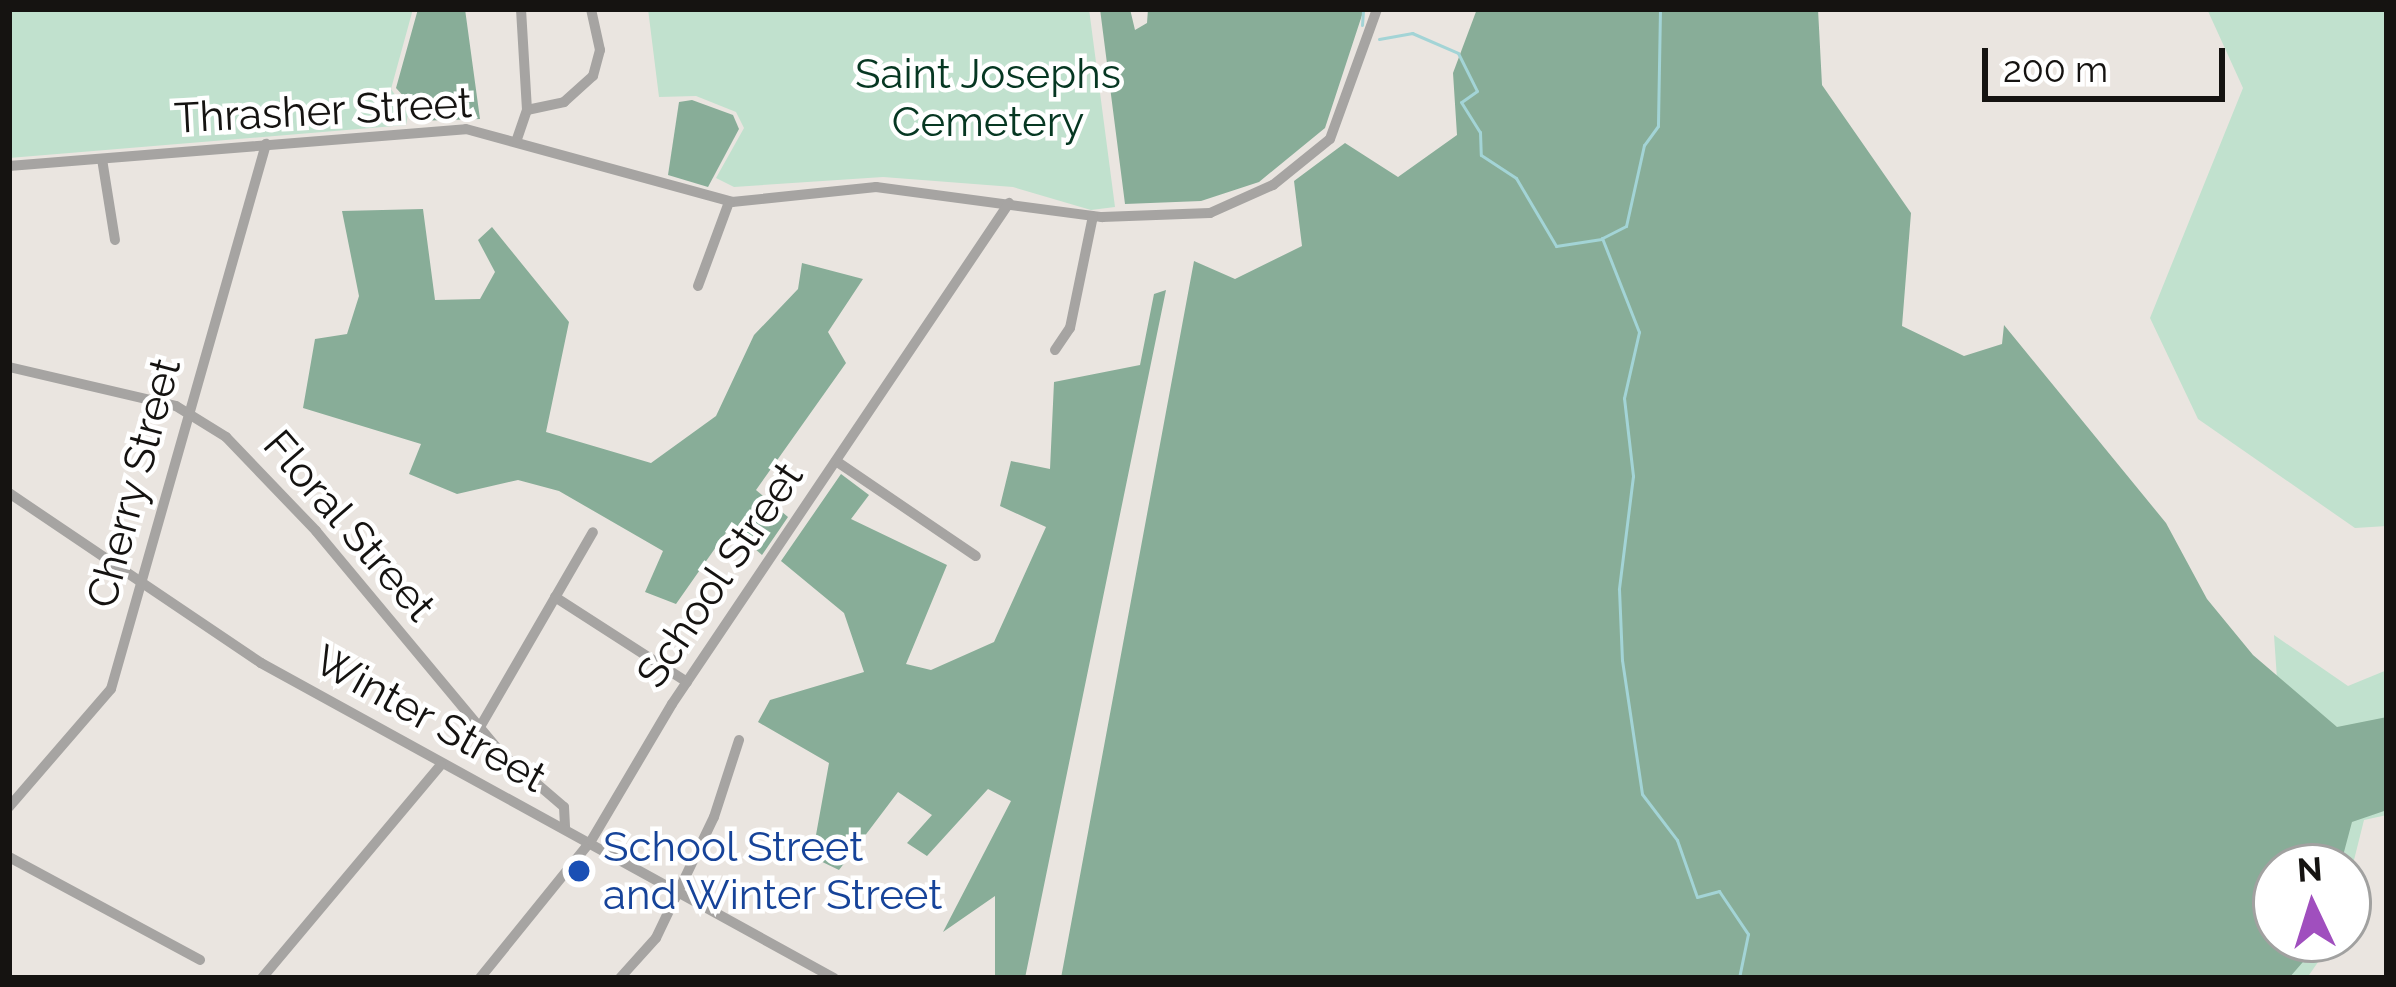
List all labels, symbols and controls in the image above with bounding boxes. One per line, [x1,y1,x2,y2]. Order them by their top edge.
scale bar [1988,24,2231,98]
text: 200 m [2003,48,2108,90]
park label: Saint Josephs Cemetery [854,49,1122,148]
street label: Thrasher Street [172,78,474,144]
street label: Cherry Street [76,352,192,614]
street label: Floral Street [252,420,446,632]
street label: School Street [626,452,814,698]
street label: Winter Street [305,635,555,803]
place label: School Street and Winter Street [603,822,945,920]
north arrow [2252,843,2372,963]
text: N [2296,849,2324,890]
marker: School Street and Winter Street [566,858,592,884]

